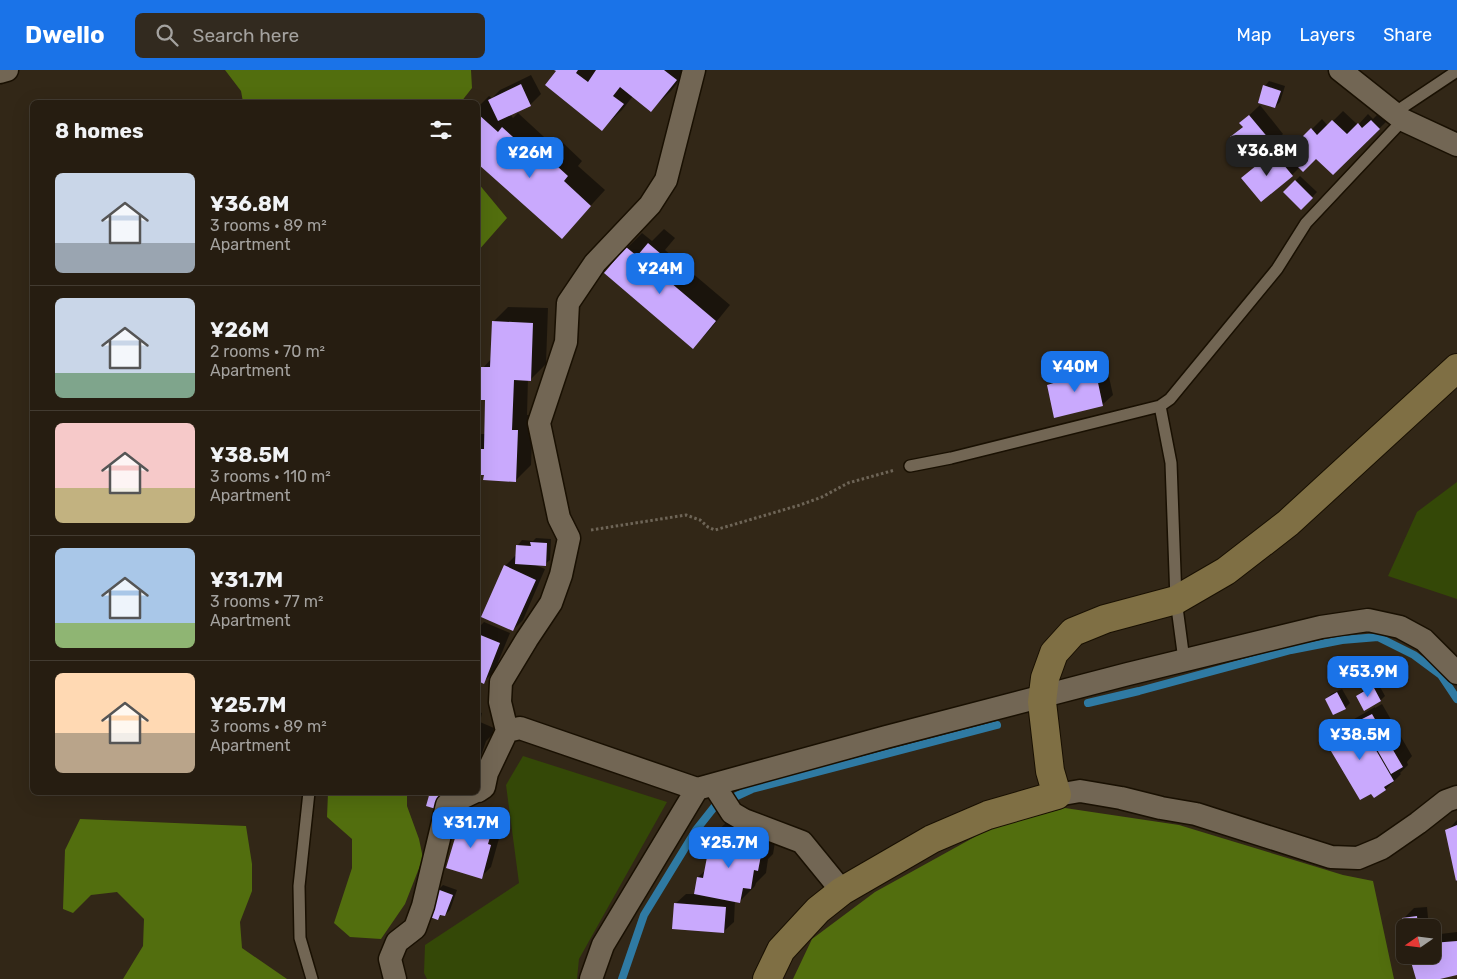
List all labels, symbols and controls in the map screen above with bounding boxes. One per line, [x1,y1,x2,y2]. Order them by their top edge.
search box [135,13,485,58]
text: Dwello [25,21,105,49]
icon: search [153,21,181,49]
text: Search here [193,24,299,47]
text: Map [1237,24,1272,46]
text: Layers [1300,24,1355,46]
text: Share [1383,24,1432,46]
icon: filters [427,116,455,144]
text: 8 homes [55,118,144,143]
pin: ¥36.8M [1226,134,1308,177]
pin: ¥26M [500,136,560,179]
text: ¥36.8M [1237,141,1297,160]
text: ¥26M [507,143,553,162]
text: ¥36.8M [210,191,289,216]
icon: home [95,193,155,253]
text: 3 rooms · 89 m² [210,216,327,235]
text: Apartment [210,235,290,254]
pin: ¥24M [630,252,690,295]
text: ¥24M [637,259,683,278]
text: ¥26M [210,317,269,342]
icon: home [95,318,155,378]
text: 2 rooms · 70 m² [210,342,325,361]
pin: ¥40M [1045,350,1105,393]
text: ¥40M [1052,357,1098,376]
text: Apartment [210,361,290,380]
text: ¥38.5M [210,442,289,467]
icon: home [95,443,155,503]
text: 3 rooms · 110 m² [210,467,331,486]
text: Apartment [210,486,290,505]
text: ¥31.7M [210,567,283,592]
icon: home [95,568,155,628]
text: 3 rooms · 77 m² [210,592,323,611]
text: Apartment [210,611,290,630]
pin: ¥53.9M [1327,656,1409,698]
text: ¥53.9M [1338,662,1398,681]
text: ¥25.7M [210,692,286,717]
icon: home [95,693,155,753]
text: 3 rooms · 89 m² [210,717,327,736]
pin: ¥38.5M [1319,718,1401,761]
text: ¥38.5M [1330,725,1390,744]
text: Apartment [210,736,290,755]
pin: ¥31.7M [430,806,512,849]
text: ¥31.7M [443,813,499,832]
pin: ¥25.7M [688,826,770,869]
text: ¥25.7M [700,833,758,852]
north arrow [1396,919,1441,964]
map controls [1396,919,1441,964]

